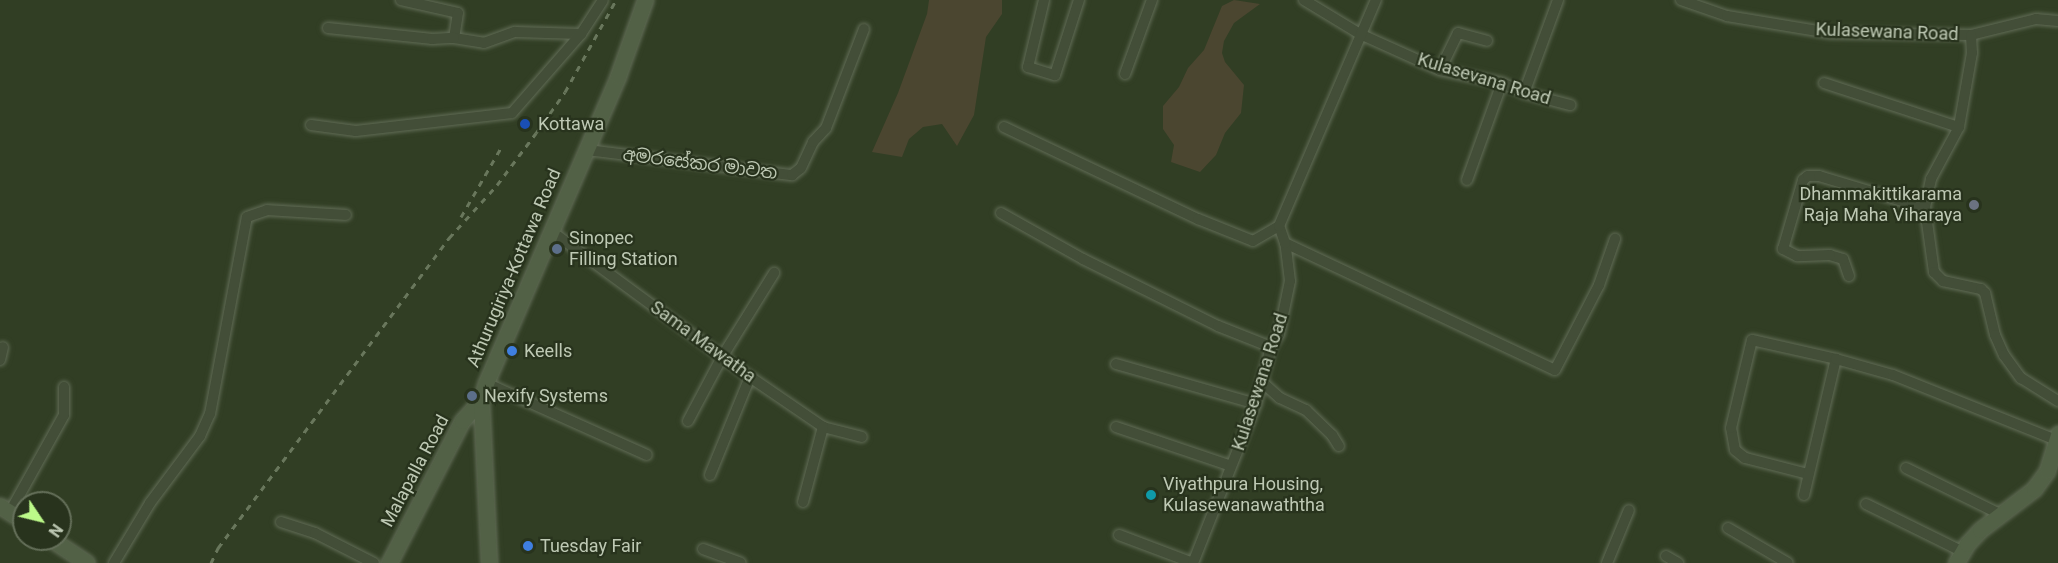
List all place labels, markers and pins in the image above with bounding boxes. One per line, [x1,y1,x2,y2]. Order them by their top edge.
place label: Kottawa [538,113,604,135]
marker: Kottawa [516,115,534,133]
place label: Dhammakittikarama Raja Maha Viharaya [1799,184,1962,226]
marker: Dhammakittikarama Raja Maha Viharaya [1967,198,1981,212]
place label: Sinopec Filling Station [569,228,678,270]
marker: Sinopec Filling Station [550,242,564,256]
place label: Keells [524,340,572,362]
marker: Keells [505,344,519,358]
place label: Nexify Systems [484,385,608,407]
marker: Nexify Systems [465,389,479,403]
place label: Viyathpura Housing, Kulasewanawaththa [1163,474,1325,516]
marker: Viyathpura Housing, Kulasewanawaththa [1144,488,1158,502]
place label: Tuesday Fair [540,535,641,557]
marker: Tuesday Fair [521,539,535,553]

